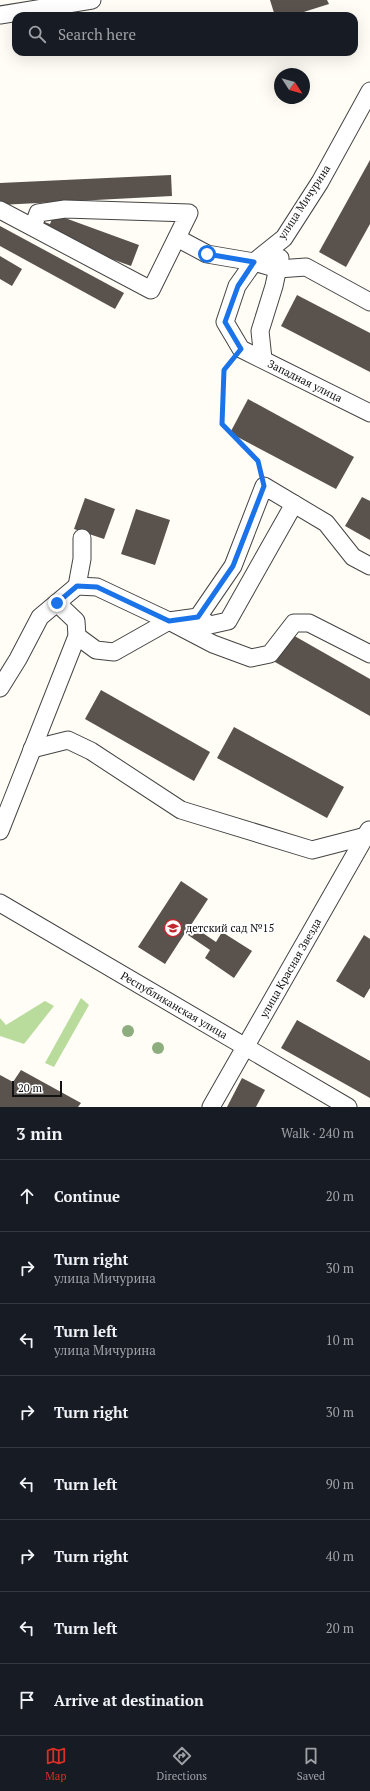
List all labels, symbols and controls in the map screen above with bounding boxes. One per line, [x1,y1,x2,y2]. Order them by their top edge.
search box [12,12,358,56]
icon: search [26,23,48,45]
text: Search here [58,24,136,44]
north arrow [274,68,310,104]
street label: улица Мичурина [274,162,334,243]
route start [198,245,216,263]
street label: Западная улица [265,356,345,405]
route end [48,594,66,612]
street label: улица Красная Звезда [256,915,324,1021]
school or university icon: детский сад №15 [163,918,183,938]
place label: детский сад №15 [186,921,274,935]
street label: Республиканская улица [118,968,231,1042]
scale bar [12,1079,62,1098]
text: 20 m [18,1081,42,1095]
text: 3 min [16,1122,63,1145]
text: Walk · 240 m [281,1124,354,1142]
icon: ahead [16,1185,38,1207]
text: Continue [54,1186,120,1206]
text: 20 m [326,1187,354,1205]
text: Turn right [54,1249,129,1269]
icon: right [16,1257,38,1279]
text: 30 m [326,1259,354,1277]
text: улица Мичурина [54,1269,156,1287]
text: Turn left [54,1321,118,1341]
icon: left [16,1329,38,1351]
text: 10 m [326,1331,354,1349]
text: улица Мичурина [54,1341,156,1359]
icon: right [16,1401,38,1423]
text: Turn right [54,1402,129,1422]
text: 30 m [326,1403,354,1421]
icon: left [16,1473,38,1495]
text: Turn left [54,1474,118,1494]
text: 90 m [326,1475,354,1493]
icon: right [16,1545,38,1567]
text: Turn right [54,1546,129,1566]
text: 40 m [326,1547,354,1565]
icon: left [16,1617,38,1639]
text: Turn left [54,1618,118,1638]
text: 20 m [326,1619,354,1637]
icon: arrive [16,1689,38,1711]
text: Arrive at destination [54,1690,204,1710]
tab: Map [45,1745,67,1783]
tab: Directions [156,1745,207,1783]
tab: Saved [297,1745,325,1783]

